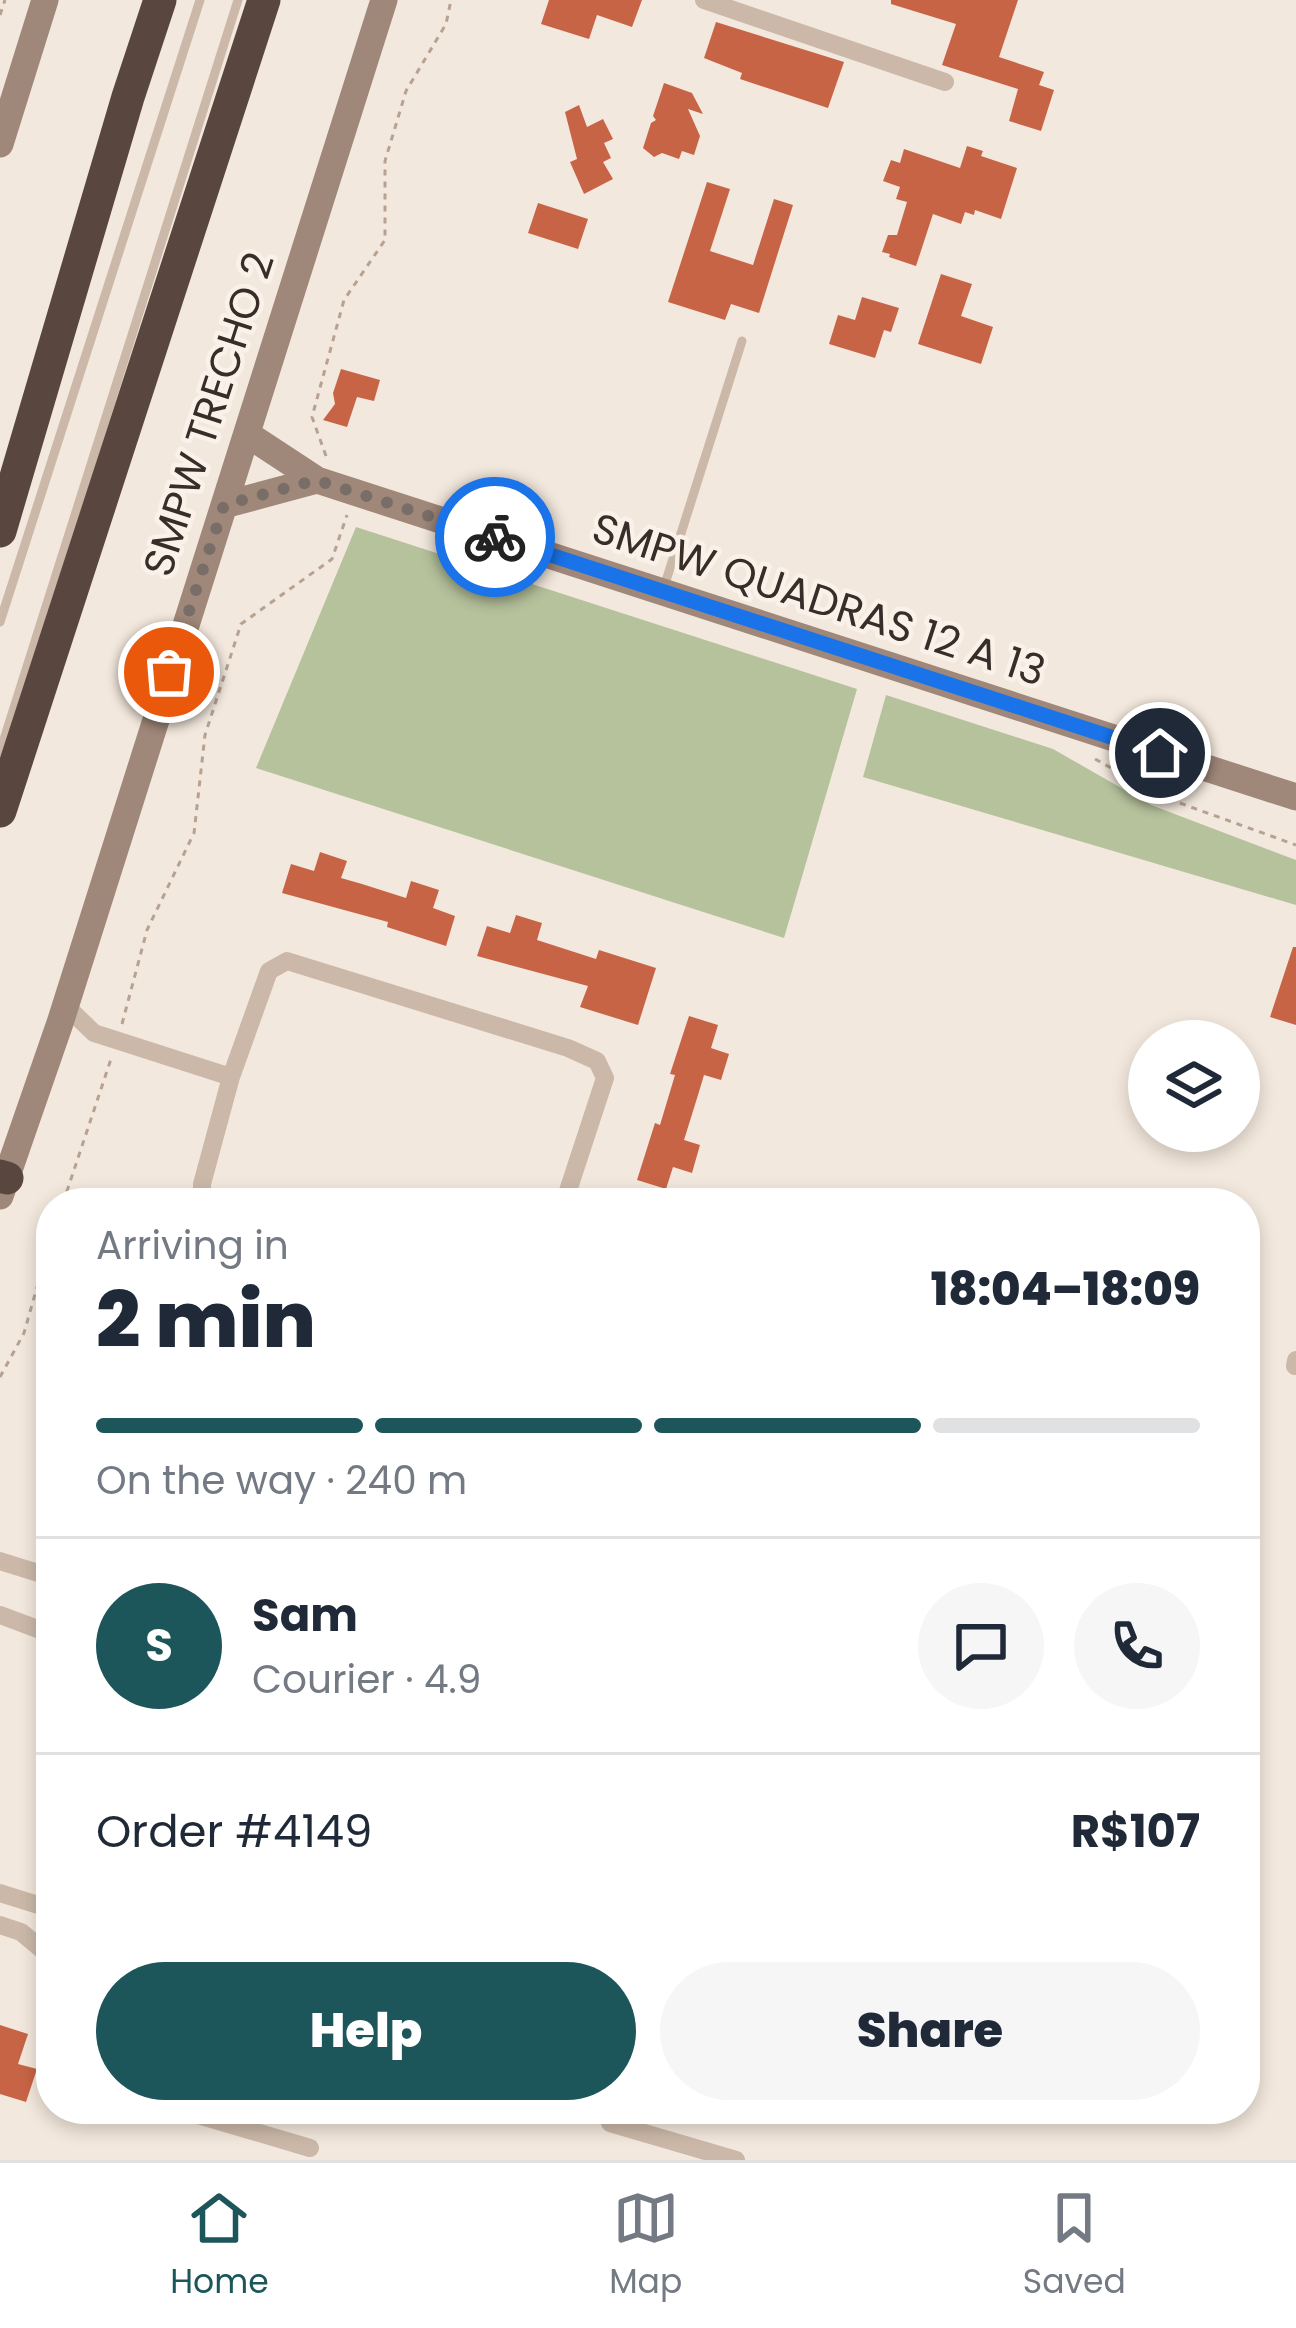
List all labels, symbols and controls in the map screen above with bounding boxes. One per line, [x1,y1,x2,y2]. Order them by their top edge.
street label: SMPW TRECHO 2 [128,245,289,584]
courier [435,477,555,597]
street label: SMPW QUADRAS 12 A 13 [585,498,1053,701]
icon: bike [462,504,528,570]
pin [118,621,220,723]
icon: bag [136,639,202,705]
pin [1109,702,1211,804]
icon: home [1127,720,1193,786]
map controls [1128,1020,1260,1152]
button: layers [1128,1020,1260,1152]
text: Arriving in [96,1218,289,1273]
text: 18:04–18:09 [931,1258,1200,1321]
text: 2 min [96,1265,316,1374]
text: On the way · 240 m [96,1453,467,1508]
button: chat [918,1583,1044,1709]
button: phone [1074,1583,1200,1709]
text: Sam [252,1584,358,1647]
text: S [145,1614,173,1677]
text: Courier · 4.9 [252,1652,481,1707]
text: Order #4149 [96,1800,372,1863]
text: R$107 [1071,1800,1200,1863]
button: Help [96,1962,636,2100]
button: Share [660,1962,1200,2100]
tab: Home [170,2185,269,2307]
tab: Map [609,2185,682,2307]
tab: Saved [1023,2185,1126,2307]

